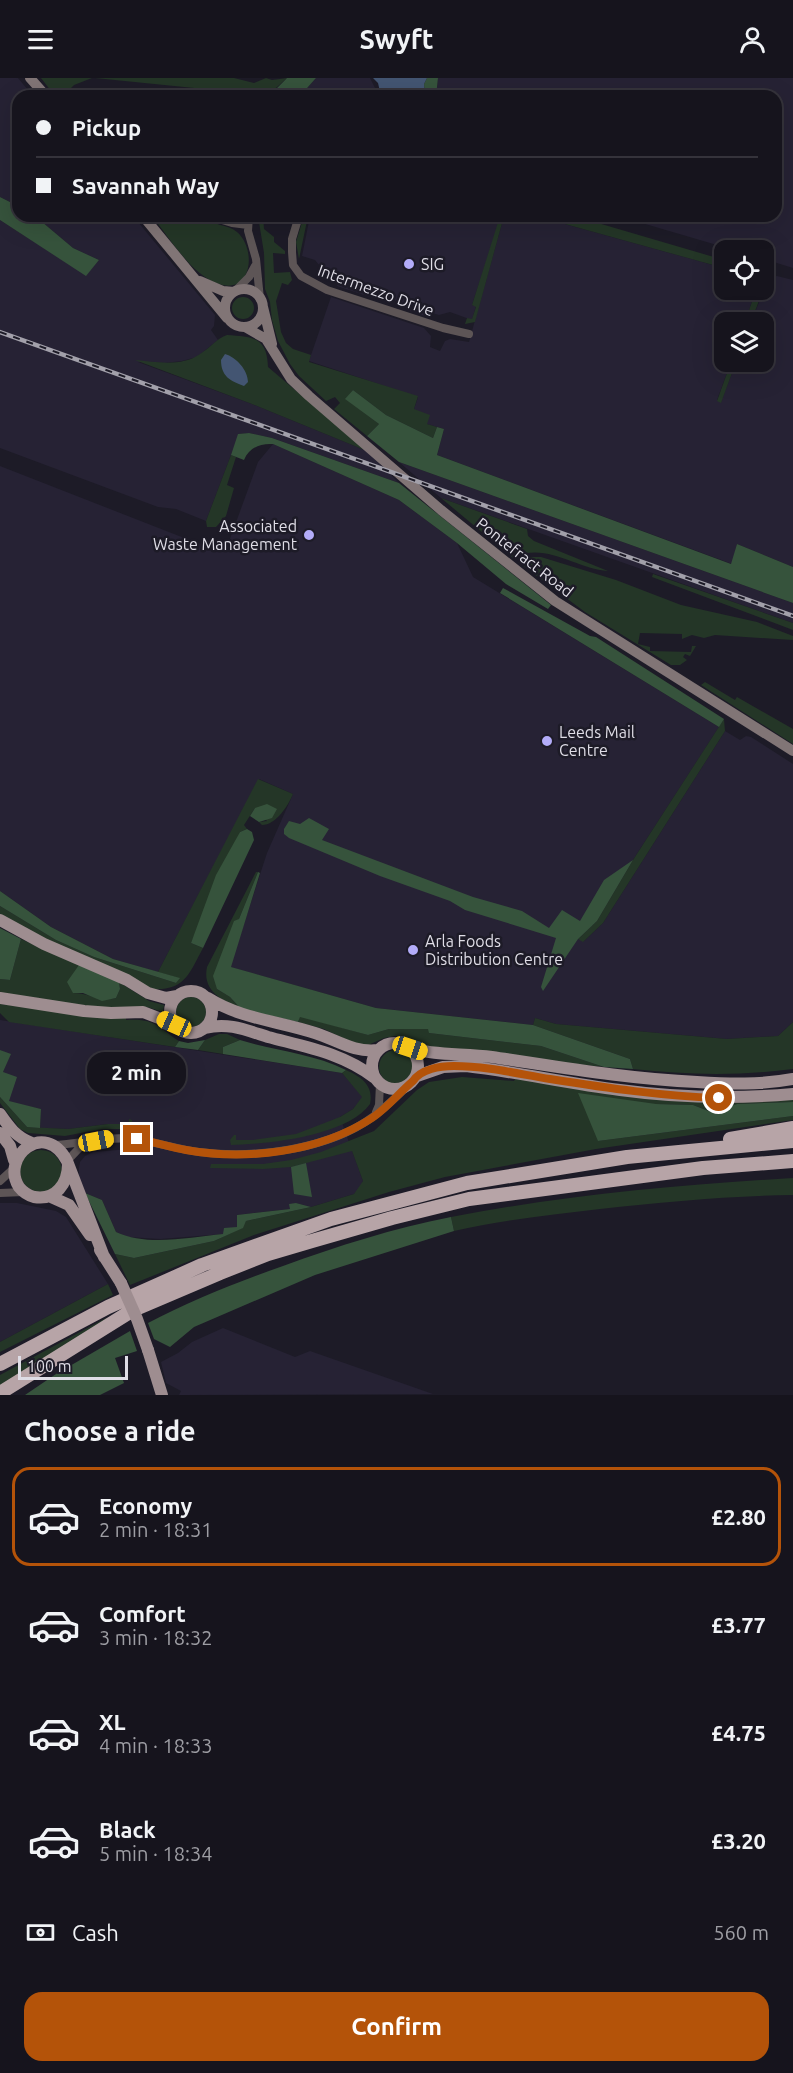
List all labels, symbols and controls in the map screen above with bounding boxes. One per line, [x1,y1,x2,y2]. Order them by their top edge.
icon: menu [24,23,57,56]
icon: person [736,23,769,56]
text: Swyft [360,24,433,54]
text: Pickup [72,115,141,140]
text: Savannah Way [72,173,219,198]
map controls [714,240,774,372]
button: locate [714,240,774,300]
place label: SIG [421,255,444,273]
marker: SIG [402,257,416,271]
street label: Intermezzo Drive [315,261,437,319]
button: layers [714,312,774,372]
street label: Pontefract Road [473,514,577,600]
place label: Associated Waste Management [153,517,298,553]
marker: Associated Waste Management [302,528,316,542]
place label: Leeds Mail Centre [559,723,635,759]
marker: Leeds Mail Centre [540,734,554,748]
place label: Arla Foods Distribution Centre [425,932,563,968]
marker: Arla Foods Distribution Centre [406,943,420,957]
car [154,1008,194,1040]
car [390,1034,430,1062]
callout: 2 min [88,1052,186,1094]
text: 2 min [111,1061,162,1084]
route start [705,1084,732,1111]
route end [123,1125,150,1152]
car [77,1129,115,1153]
scale bar [18,1353,128,1380]
text: 100 m [27,1357,72,1375]
text: Choose a ride [24,1416,196,1446]
icon: car [27,1490,81,1544]
text: Economy [99,1493,192,1518]
text: £2.80 [711,1504,766,1529]
text: 2 min · 18:31 [99,1518,213,1541]
icon: car [27,1598,81,1652]
text: Comfort [99,1601,186,1626]
text: £3.77 [711,1612,766,1637]
text: 3 min · 18:32 [99,1626,213,1649]
icon: car [27,1706,81,1760]
text: XL [99,1709,126,1734]
text: £4.75 [711,1720,766,1745]
text: 4 min · 18:33 [99,1734,213,1757]
icon: car [27,1814,81,1868]
text: Black [99,1817,156,1842]
text: £3.20 [711,1828,766,1853]
text: 5 min · 18:34 [99,1842,213,1865]
icon: cash [24,1916,57,1949]
text: Cash [72,1920,119,1945]
text: 560 m [713,1921,769,1944]
button: Confirm [24,1992,769,2061]

